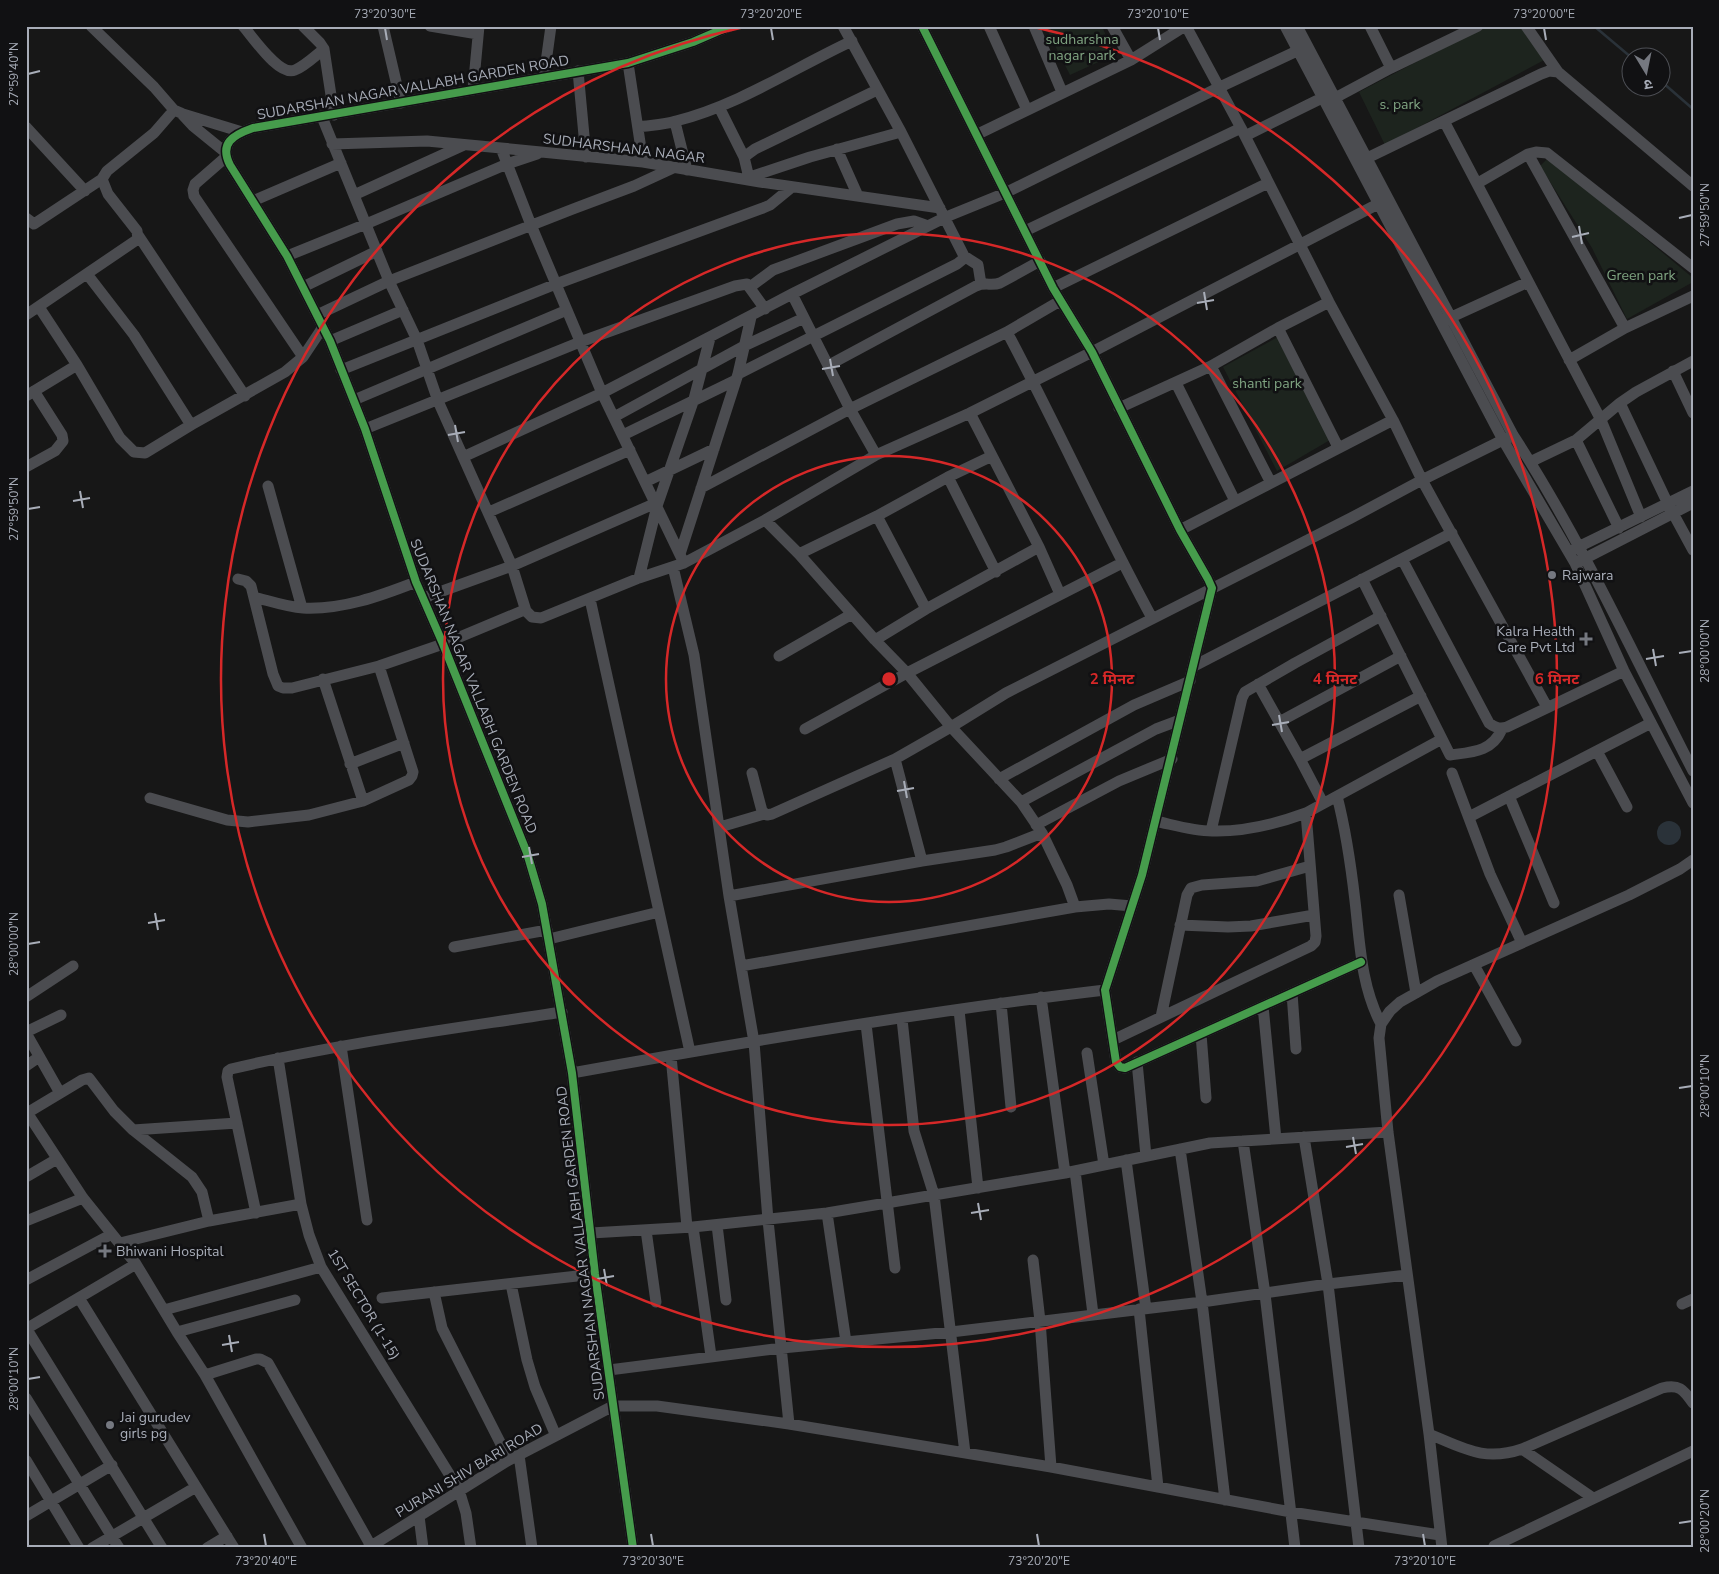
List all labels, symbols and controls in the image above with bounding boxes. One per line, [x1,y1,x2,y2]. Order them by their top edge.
text: 73°20'30"E [354,6,416,22]
text: 73°20'20"E [740,6,802,22]
text: 73°20'10"E [1127,6,1189,22]
text: 73°20'00"E [1513,6,1575,22]
park label: sudharshna nagar park [1045,30,1119,65]
text: 27°59'40"N [6,42,22,106]
north arrow [1622,48,1672,98]
street label: SUDARSHAN NAGAR VALLABH GARDEN ROAD [256,51,571,124]
text: उ [1642,74,1654,95]
park label: s. park [1379,95,1422,114]
street label: SUDHARSHANA NAGAR [542,129,706,168]
text: 27°59'50"N [1697,183,1713,247]
park label: Green park [1606,266,1677,285]
park label: shanti park [1232,374,1303,393]
text: 27°59'50"N [6,477,22,541]
street label: SUDARSHAN NAGAR VALLABH GARDEN ROAD [405,536,542,836]
place label: Rajwara [1562,566,1613,585]
marker: Rajwara [1546,569,1558,581]
text: 28°00'00"N [1697,619,1713,683]
place label: Kalra Health Care Pvt Ltd [1496,622,1575,657]
marker: Kalra Health Care Pvt Ltd [1579,632,1593,646]
text: 2 मिनट [1090,669,1135,689]
text: 4 मिनट [1313,669,1358,689]
text: 6 मिनट [1535,669,1580,689]
centre of rings [880,670,898,688]
text: 28°00'00"N [6,912,22,976]
text: 28°00'10"N [1697,1054,1713,1118]
street label: SUDARSHAN NAGAR VALLABH GARDEN ROAD [552,1085,609,1401]
place label: Bhiwani Hospital [116,1242,224,1261]
marker: Bhiwani Hospital [98,1244,112,1258]
street label: 1ST SECTOR (1-15) [323,1245,404,1363]
text: 28°00'10"N [6,1347,22,1411]
place label: Jai gurudev girls pg [119,1408,191,1443]
marker: Jai gurudev girls pg [104,1419,116,1431]
street label: PURANI SHIV BARI ROAD [392,1419,546,1522]
text: 28°00'20"N [1697,1489,1713,1553]
text: 73°20'40"E [235,1553,297,1569]
text: 73°20'30"E [622,1553,684,1569]
text: 73°20'20"E [1008,1553,1070,1569]
text: 73°20'10"E [1394,1553,1456,1569]

